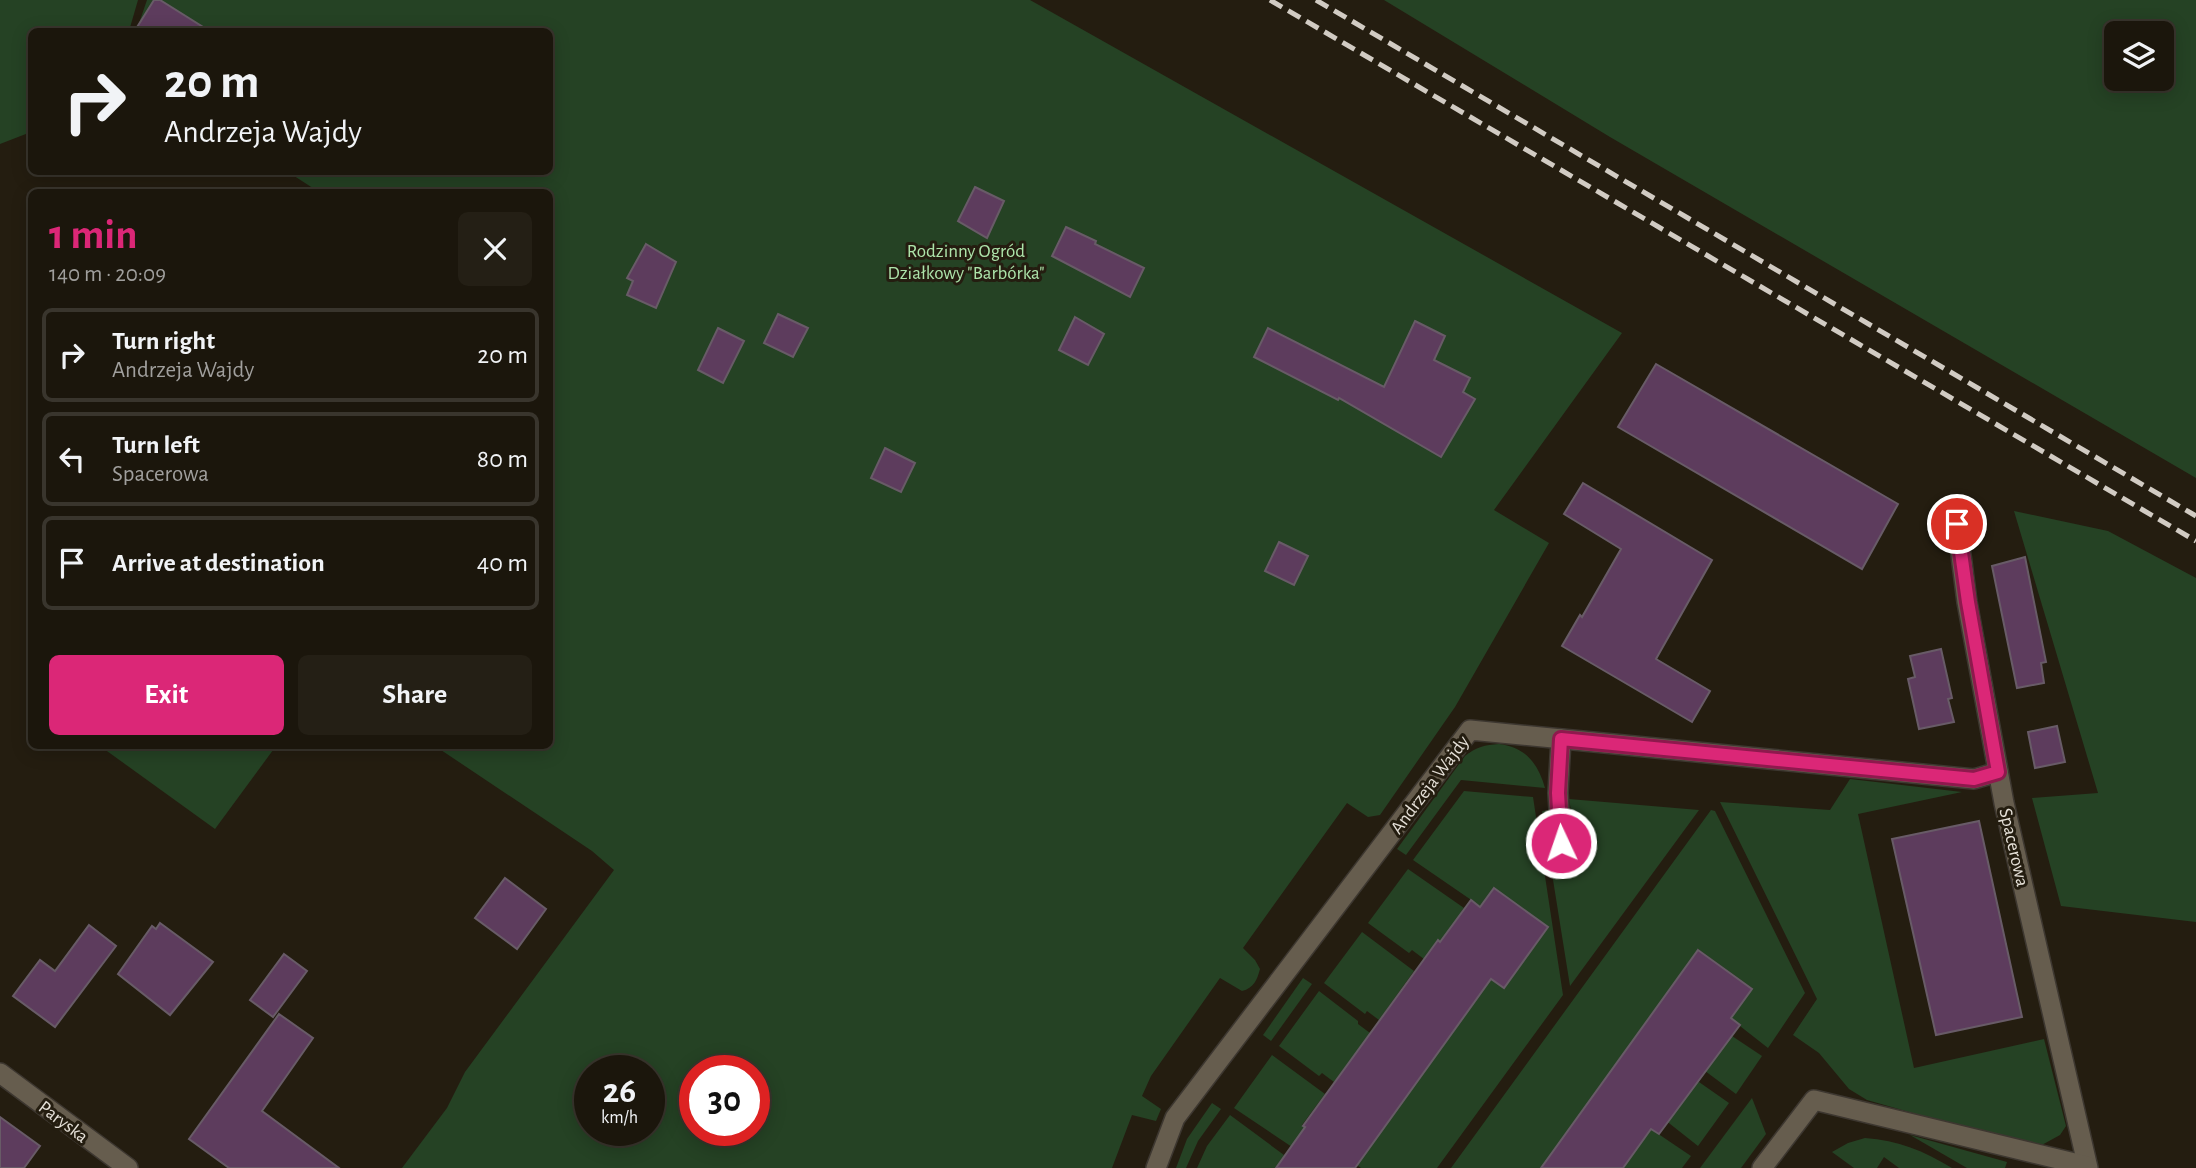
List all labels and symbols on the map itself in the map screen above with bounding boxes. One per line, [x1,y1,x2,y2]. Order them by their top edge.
park label: Rodzinny Ogród Działkowy "Barbórka" [887,242,1045,283]
pin [1927,494,1987,554]
street label: Andrzeja Wajdy [1387,732,1473,838]
position arrow [1524,806,1598,880]
street label: Spacerowa [1995,806,2032,889]
speed limit sign: 30 [679,1055,770,1146]
street label: Paryska [35,1098,92,1147]

